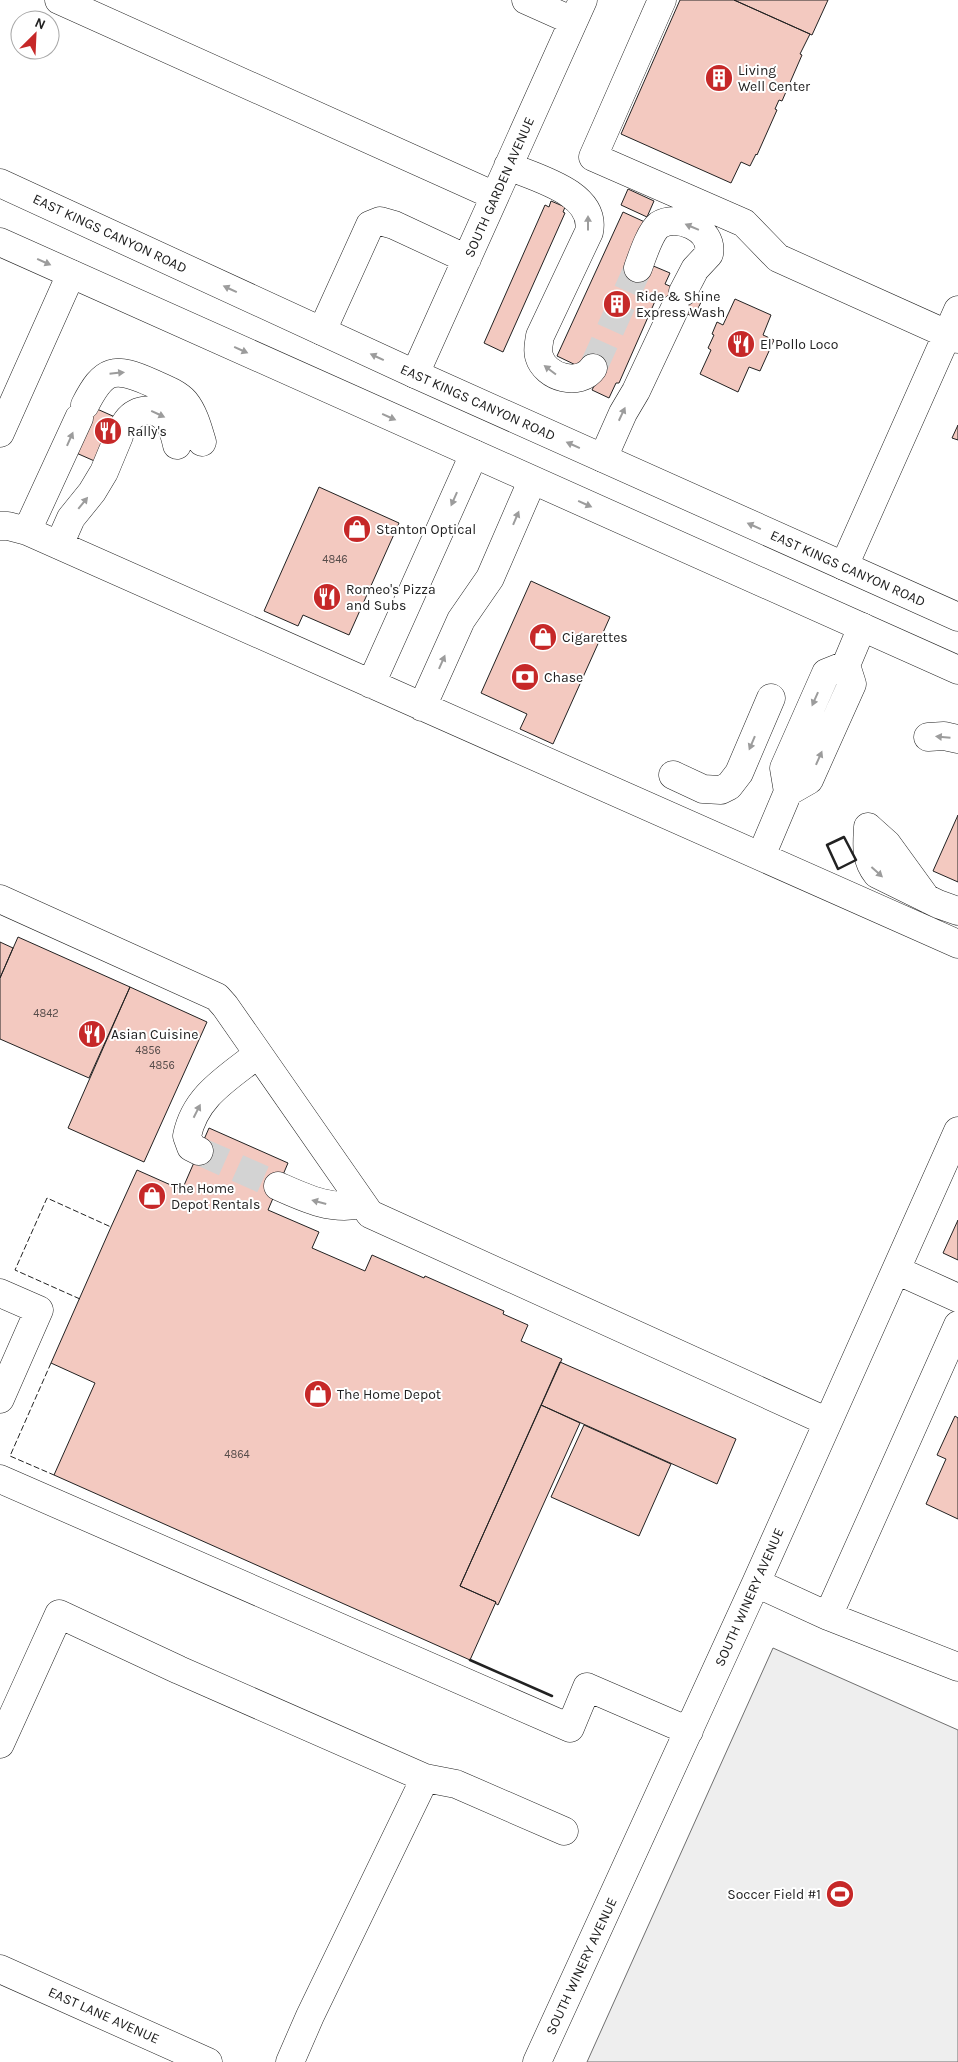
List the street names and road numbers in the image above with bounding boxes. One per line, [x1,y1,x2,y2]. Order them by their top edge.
street label: SOUTH GARDEN AVENUE [461,114,538,260]
street label: EAST KINGS CANYON ROAD [30,190,190,277]
street label: EAST KINGS CANYON ROAD [398,361,558,444]
street label: EAST KINGS CANYON ROAD [768,527,928,610]
street label: SOUTH WINERY AVENUE [711,1525,788,1669]
street label: SOUTH WINERY AVENUE [542,1895,621,2038]
street label: EAST LANE AVENUE [46,1983,162,2048]

